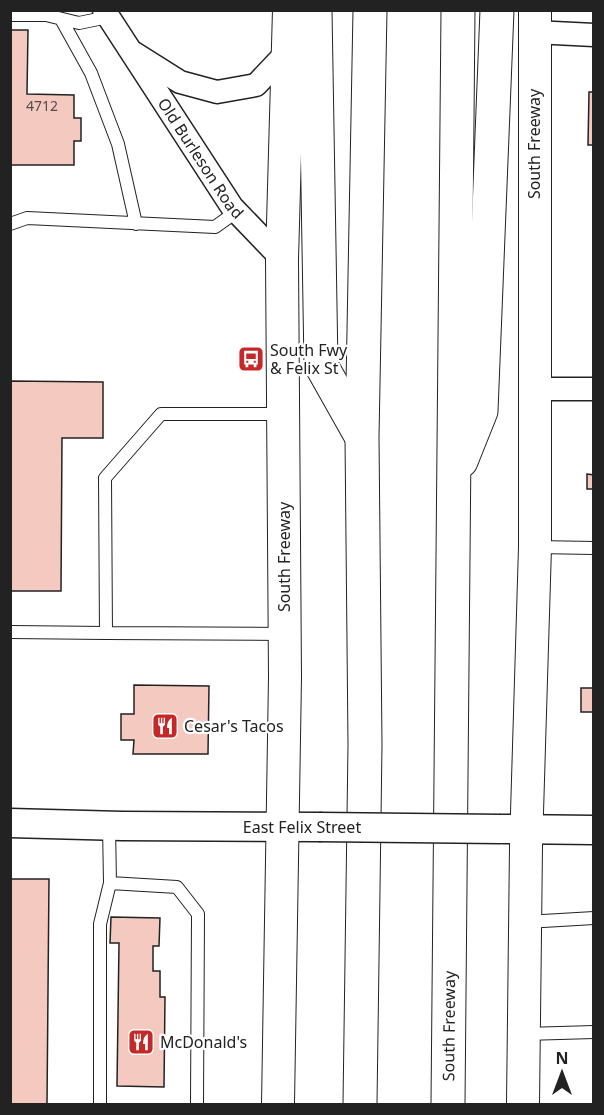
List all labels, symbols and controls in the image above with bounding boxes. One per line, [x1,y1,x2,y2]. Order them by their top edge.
street label: South Freeway [523,88,545,199]
street label: Old Burleson Road [153,93,249,224]
house number: 4712 [26,96,58,115]
place label: South Fwy & Felix St [270,339,348,379]
bus stop icon: South Fwy & Felix St [236,344,266,374]
street label: South Freeway [273,501,295,612]
restaurant icon: Cesar's Tacos [150,711,180,741]
place label: Cesar's Tacos [184,715,284,737]
street label: East Felix Street [243,816,361,838]
street label: South Freeway [437,970,460,1081]
restaurant icon: McDonald's [126,1027,156,1057]
place label: McDonald's [160,1031,247,1053]
north arrow [532,1043,592,1103]
text: N [555,1047,569,1069]

